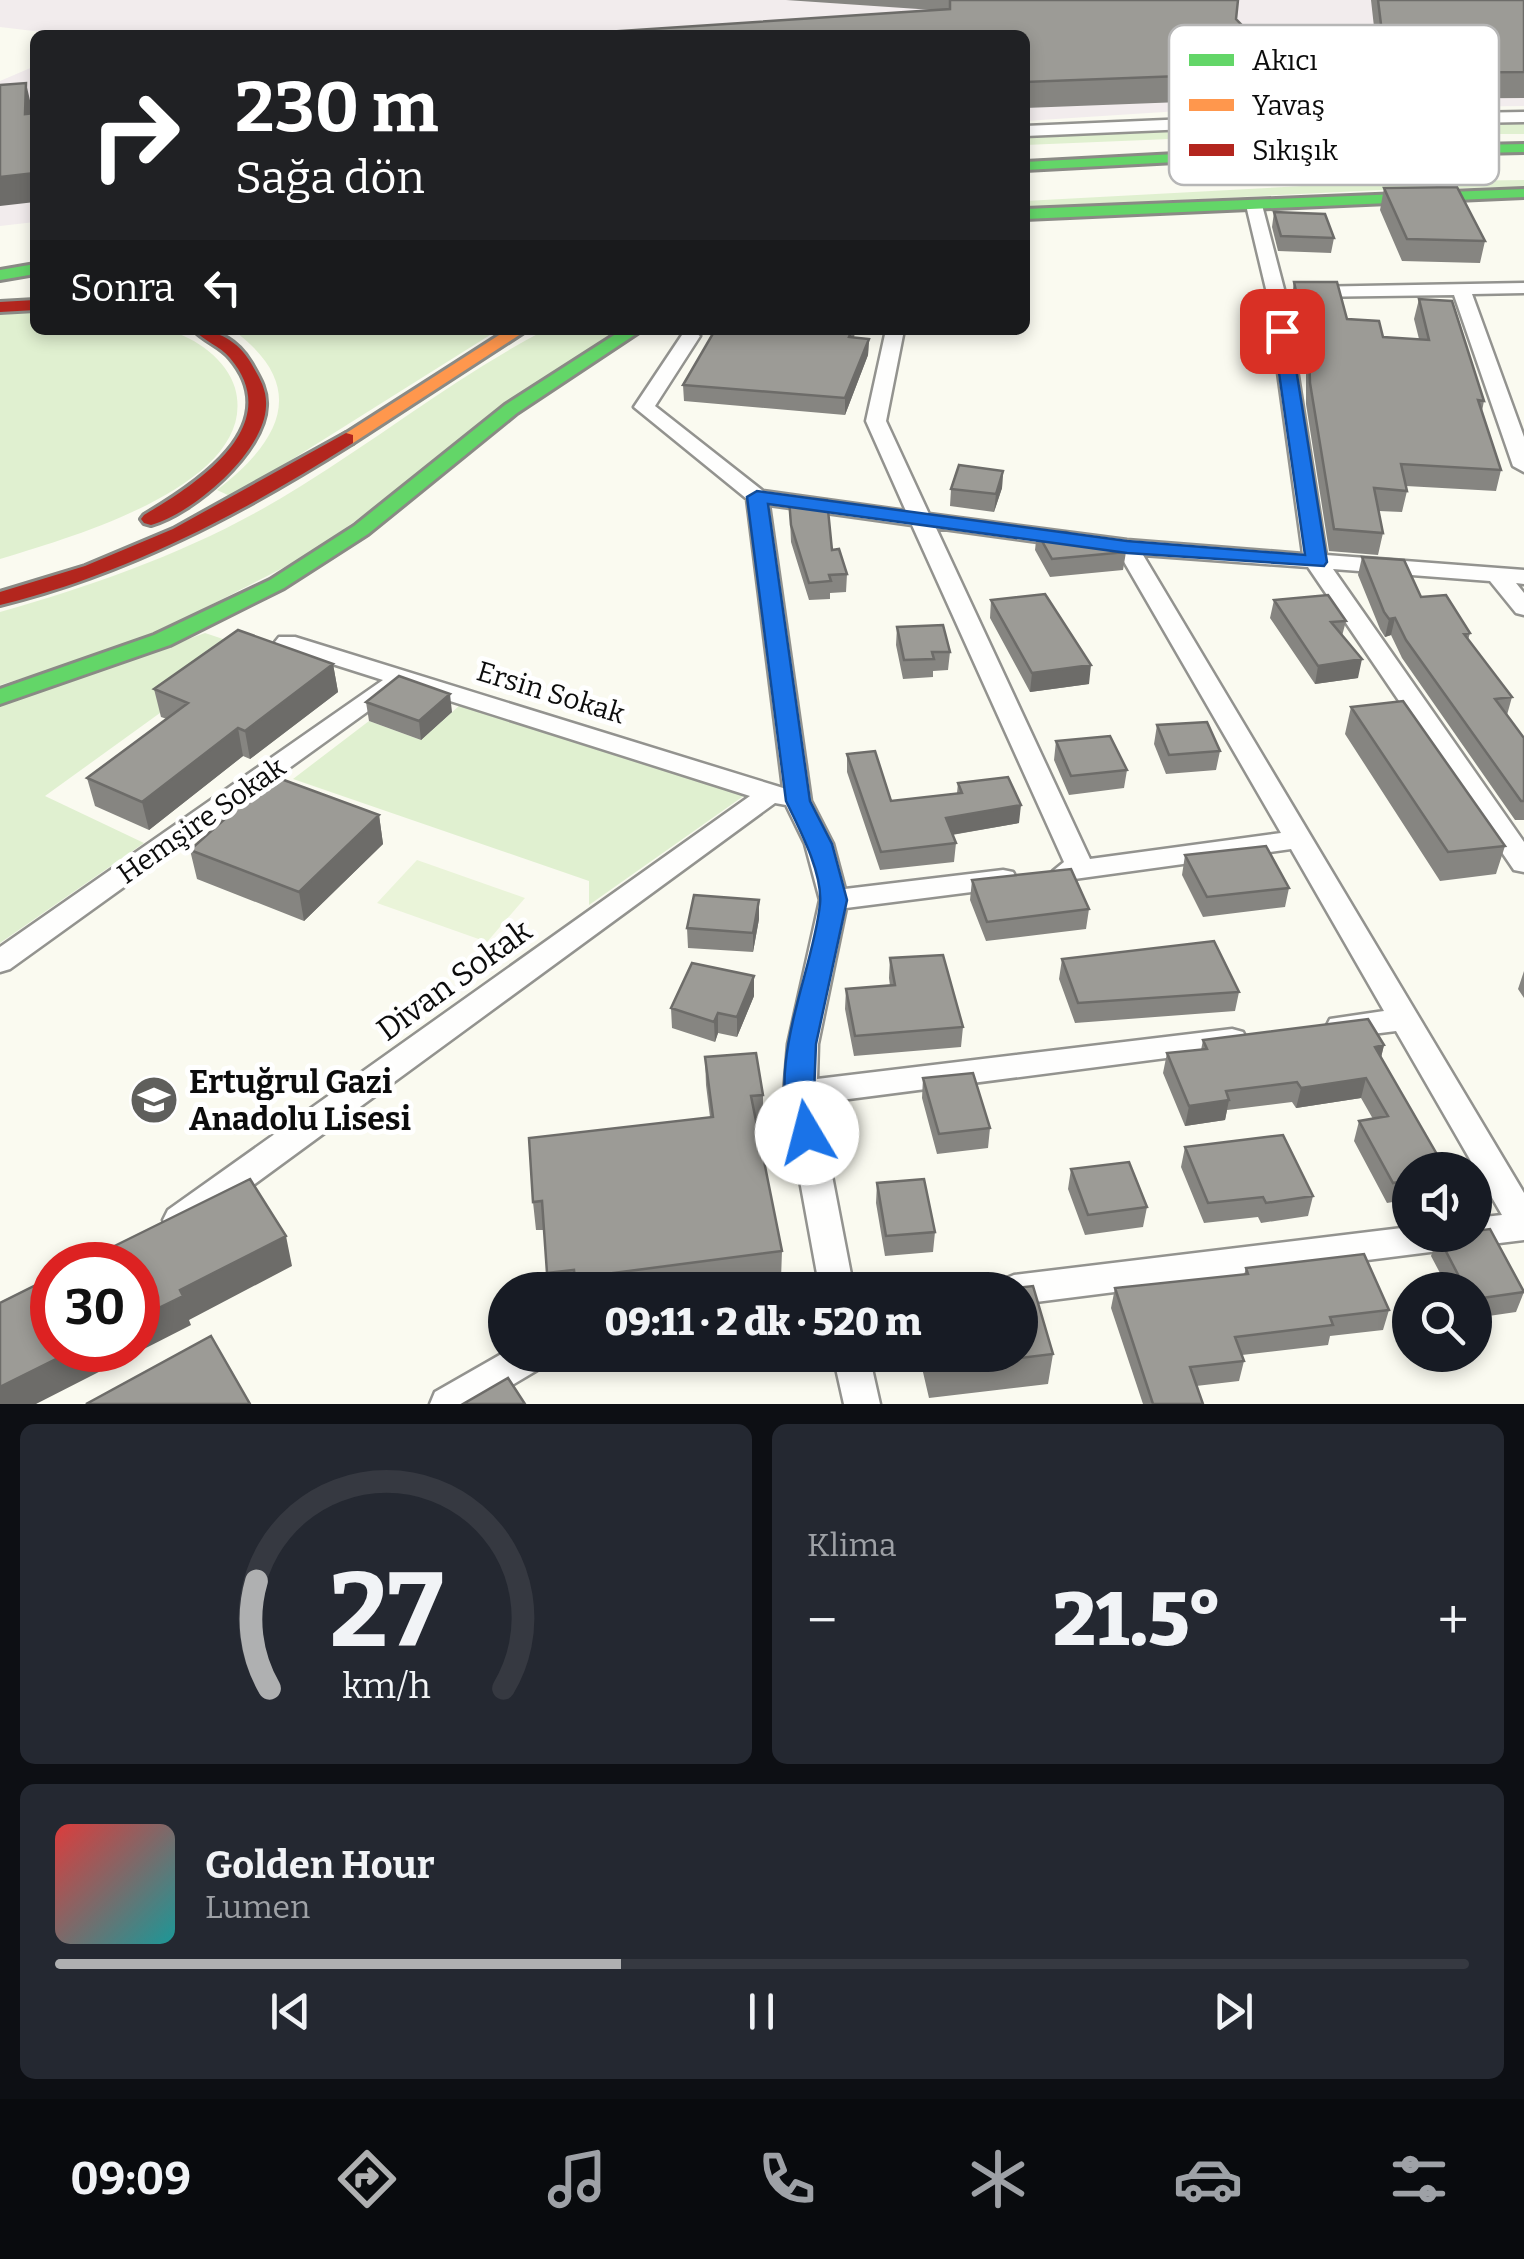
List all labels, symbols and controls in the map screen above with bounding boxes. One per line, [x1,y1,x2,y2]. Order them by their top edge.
legend [1169,25,1499,185]
text: Akıcı [1252,44,1318,77]
text: 230 m [235,66,439,150]
icon: right [70,70,200,200]
text: Yavaş [1252,89,1325,122]
text: Sıkışık [1252,134,1338,167]
text: Sağa dön [235,151,425,205]
icon: left [195,260,250,315]
text: Sonra [70,265,175,311]
pin [1240,289,1325,374]
icon: arrive [1255,304,1310,359]
street label: Ersin Sokak [473,654,629,731]
street label: Hemşire Sokak [111,750,292,891]
street label: Divan Sokak [369,911,539,1049]
place label: Ertuğrul Gazi Anadolu Lisesi [189,1063,411,1138]
school or university icon: Ertuğrul Gazi Anadolu Lisesi [128,1074,180,1126]
position arrow [755,1081,859,1185]
map controls [1392,1152,1492,1372]
button: sound [1392,1152,1492,1252]
speed limit sign: 30 [30,1242,160,1372]
button: search [1392,1272,1492,1372]
text: 09:11 · 2 dk · 520 m [604,1299,922,1345]
text: Klima [807,1526,896,1564]
text: 27 [329,1549,443,1674]
text: 21.5° [1053,1575,1222,1665]
text: − [807,1588,837,1654]
text: + [1438,1588,1469,1654]
text: km/h [342,1665,430,1707]
text: Golden Hour [205,1842,435,1888]
text: Lumen [205,1888,310,1926]
icon: previous [263,1984,318,2039]
icon: pause [734,1984,789,2039]
icon: next [1206,1984,1261,2039]
icon: directions [332,2144,402,2214]
icon: music [542,2144,612,2214]
icon: phone [752,2144,822,2214]
icon: climate [963,2144,1033,2214]
icon: car [1173,2144,1243,2214]
icon: filters [1384,2144,1454,2214]
text: 09:09 [70,2152,191,2206]

